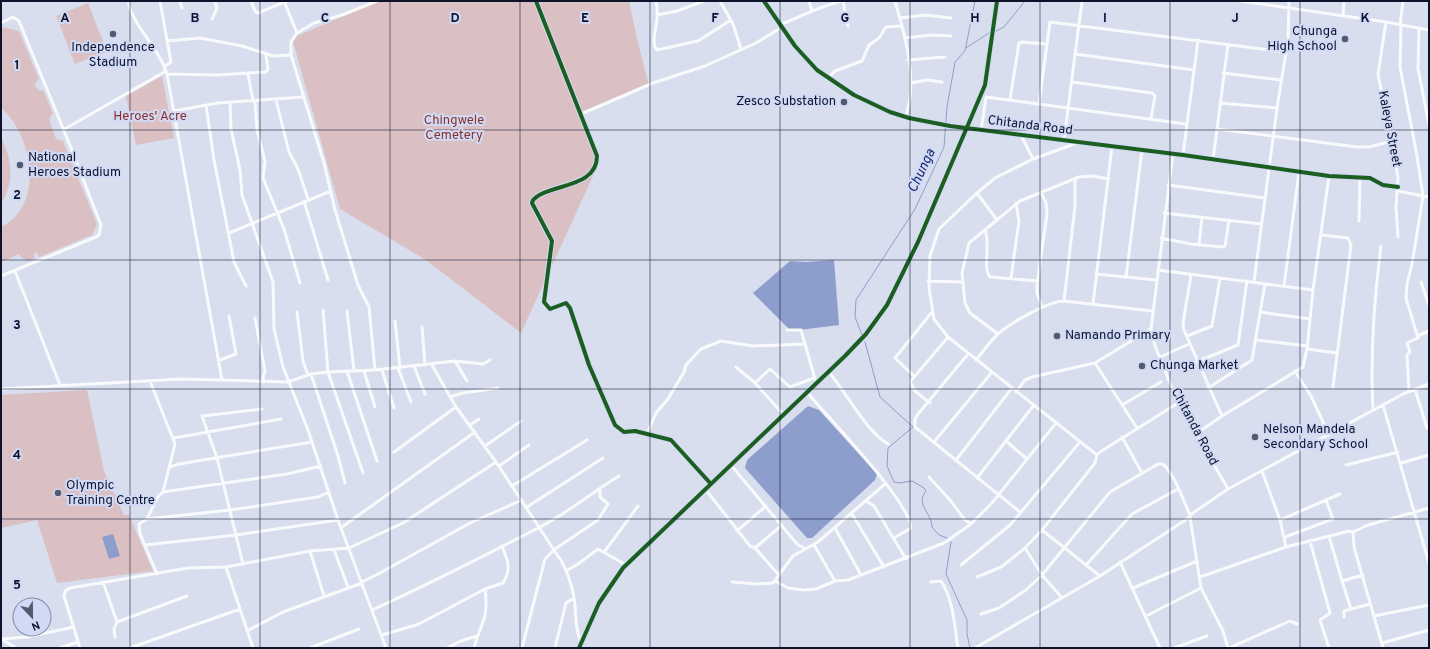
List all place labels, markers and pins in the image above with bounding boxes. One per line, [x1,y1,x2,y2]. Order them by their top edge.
place label: Chunga High School [1267,24,1337,55]
marker: Independence Stadium [108,29,118,39]
marker: Chunga High School [1340,34,1350,44]
place label: Independence Stadium [71,40,155,71]
place label: Zesco Substation [736,94,836,110]
marker: Zesco Substation [839,97,849,107]
place label: National Heroes Stadium [28,150,121,181]
marker: National Heroes Stadium [15,160,25,170]
place label: Namando Primary [1065,328,1171,344]
marker: Namando Primary [1052,331,1062,341]
place label: Chunga Market [1150,358,1238,374]
marker: Chunga Market [1137,361,1147,371]
place label: Nelson Mandela Secondary School [1263,422,1368,453]
marker: Nelson Mandela Secondary School [1250,432,1260,442]
place label: Olympic Training Centre [66,478,155,509]
marker: Olympic Training Centre [53,488,63,498]

